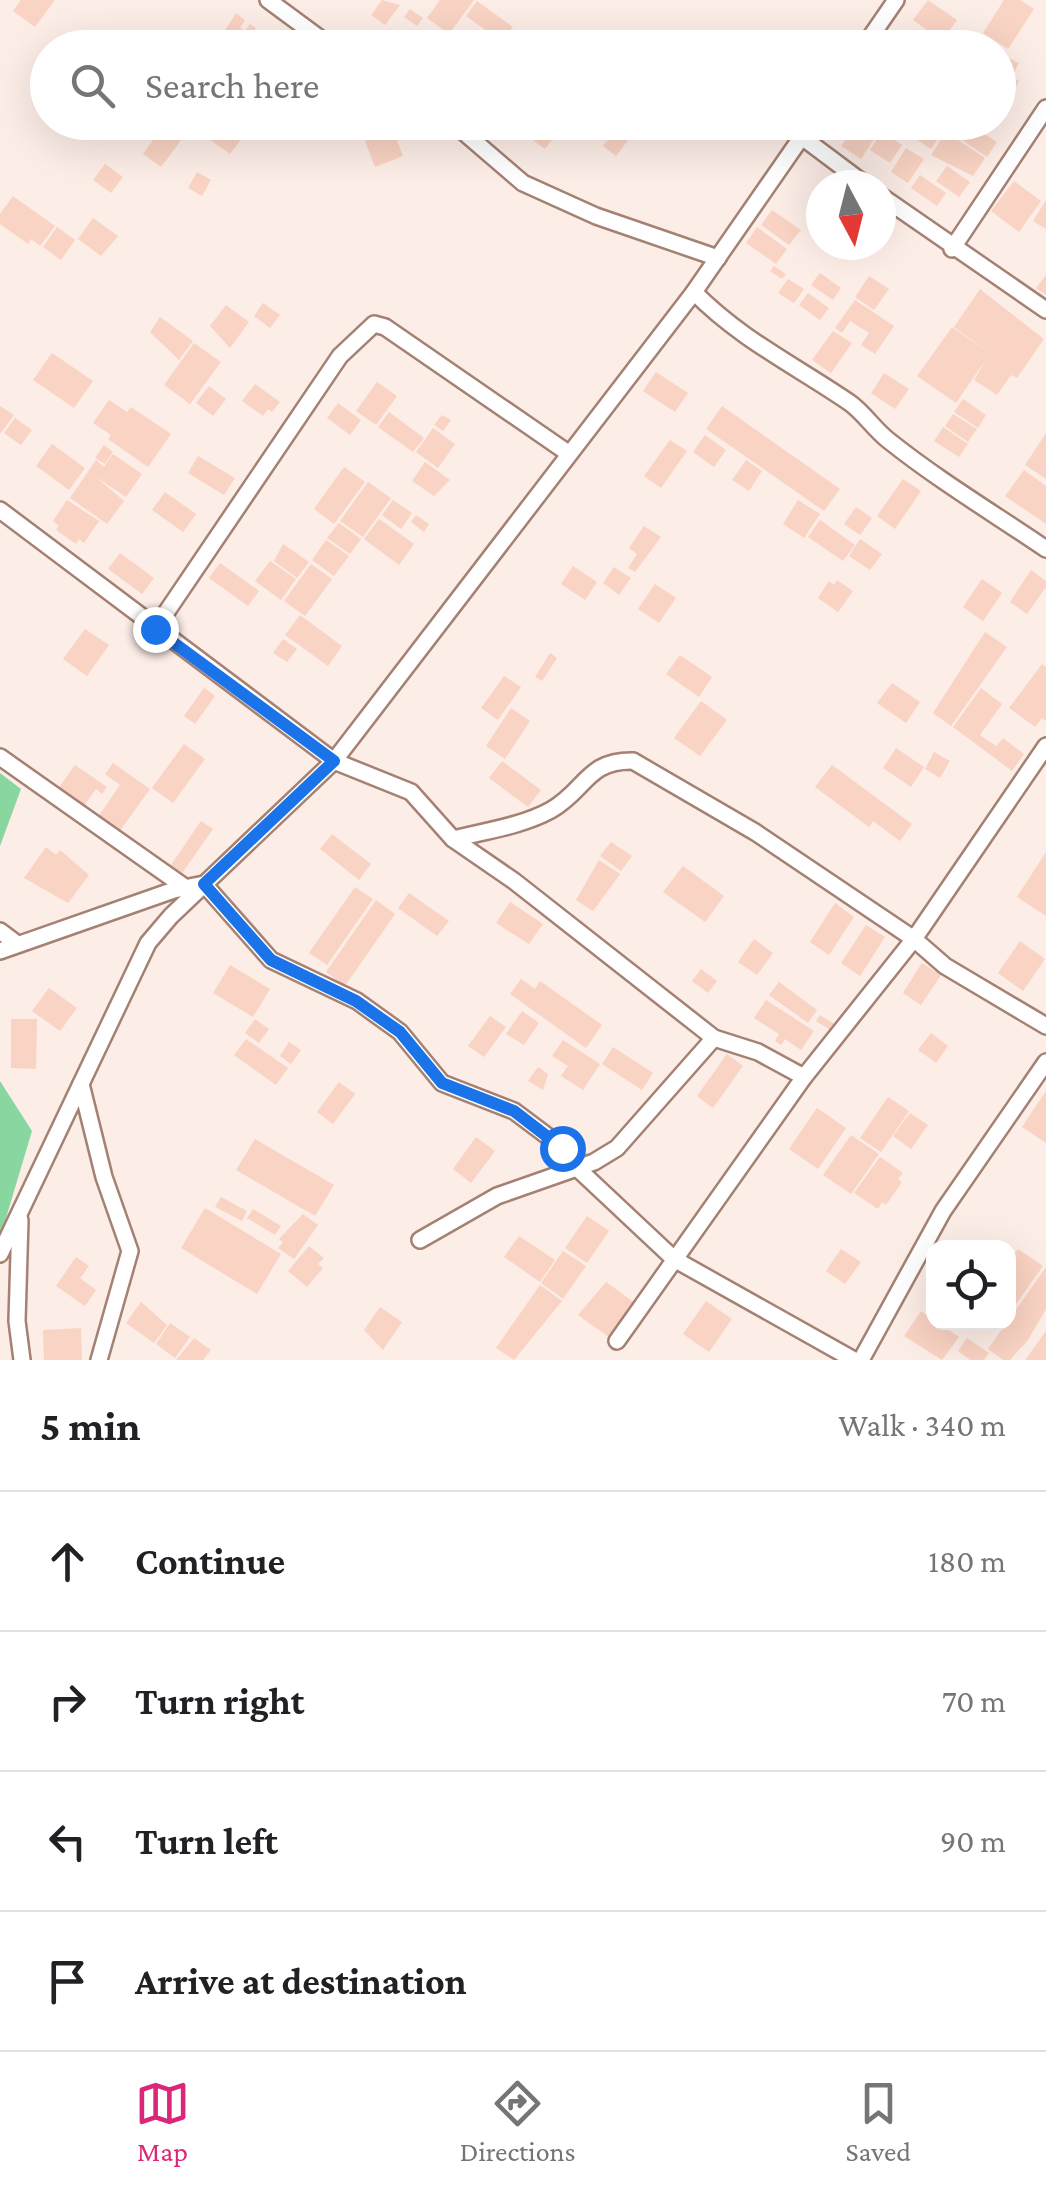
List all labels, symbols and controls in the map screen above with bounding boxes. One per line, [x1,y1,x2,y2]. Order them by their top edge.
search box [30,30,1016,140]
icon: search [65,58,120,113]
text: Search here [145,64,319,106]
north arrow [806,170,896,260]
route end [133,607,179,653]
route start [540,1126,586,1172]
map controls [926,1240,1016,1330]
button: locate [926,1240,1016,1330]
text: 5 min [40,1402,141,1449]
text: Walk · 340 m [839,1407,1006,1443]
icon: ahead [40,1534,95,1589]
text: Continue [135,1540,285,1582]
text: 180 m [928,1543,1006,1579]
icon: right [40,1674,95,1729]
text: Turn right [135,1680,304,1722]
text: 70 m [942,1683,1006,1719]
icon: left [40,1814,95,1869]
text: Turn left [135,1820,278,1862]
text: 90 m [940,1823,1006,1859]
icon: arrive [40,1954,95,2009]
text: Arrive at destination [135,1960,467,2002]
tab: Map [135,2076,190,2167]
tab: Directions [460,2076,576,2167]
tab: Saved [845,2076,911,2167]

